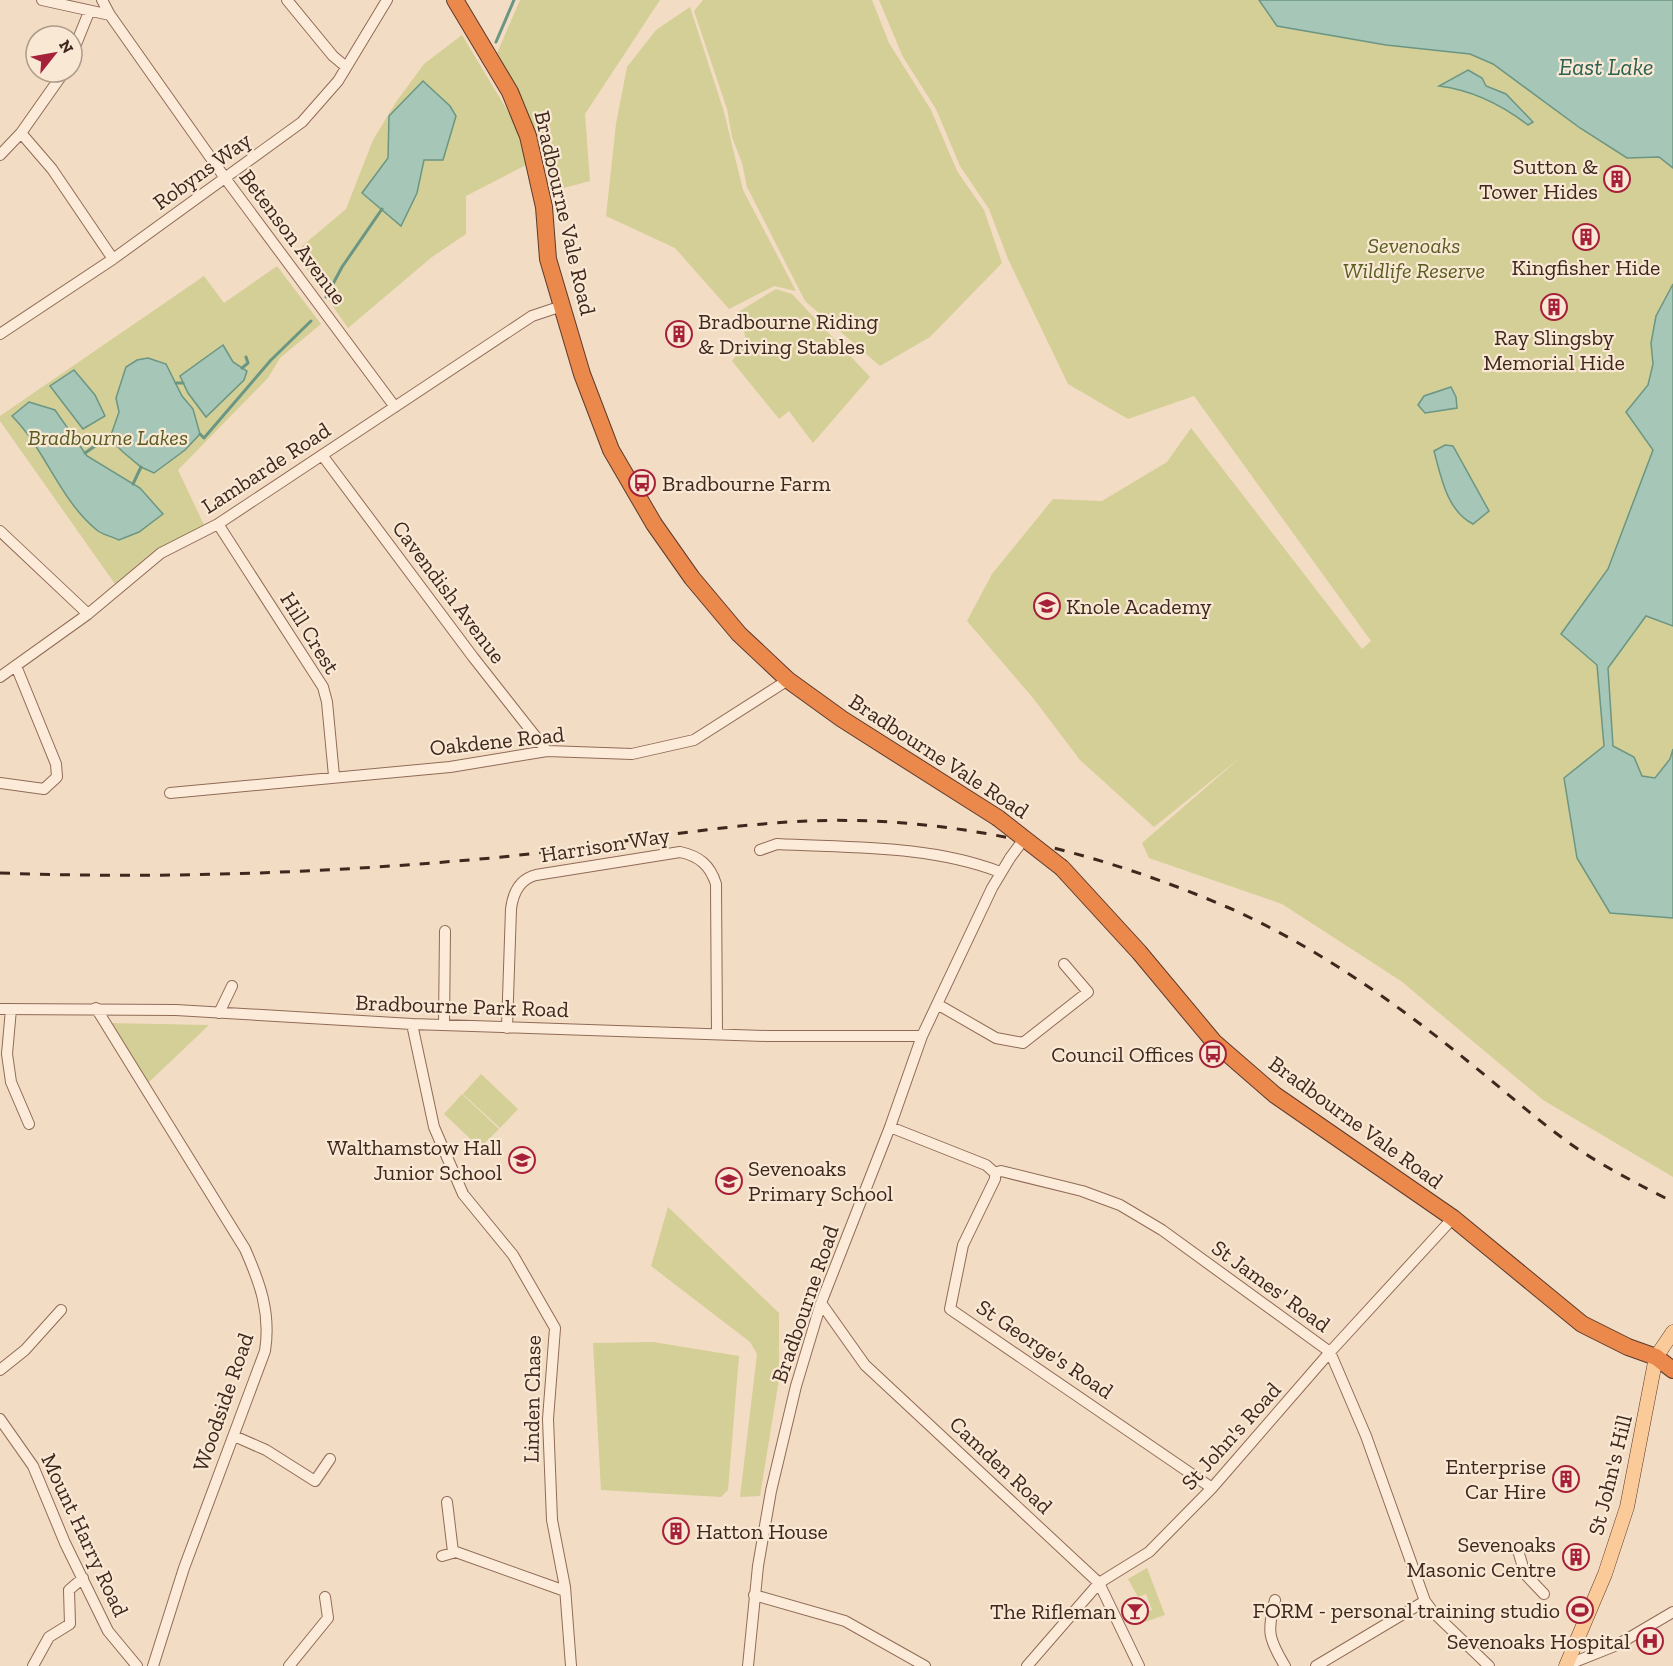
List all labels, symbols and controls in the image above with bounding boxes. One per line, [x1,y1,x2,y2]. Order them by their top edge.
north arrow [24,24,84,84]
text: N [55,36,78,57]
water label: East Lake [1558,52,1654,81]
street label: Bradbourne Vale Road [528,108,602,318]
street label: Robyns Way [148,126,257,216]
place label: Sutton & Tower Hides [1479,153,1598,205]
street label: Betenson Avenue [233,164,353,310]
building icon: Sutton & Tower Hides [1602,164,1632,194]
building icon: Kingfisher Hide [1571,222,1601,252]
park label: Sevenoaks Wildlife Reserve [1343,232,1485,284]
place label: Kingfisher Hide [1512,254,1660,281]
building icon: Ray Slingsby Memorial Hide [1539,292,1569,322]
place label: Bradbourne Riding & Driving Stables [698,308,878,360]
building icon: Bradbourne Riding & Driving Stables [664,319,694,349]
place label: Ray Slingsby Memorial Hide [1483,324,1625,376]
street label: Lambarde Road [197,416,335,520]
park label: Bradbourne Lakes [28,424,188,451]
bus stop icon: Bradbourne Farm [627,468,657,498]
place label: Bradbourne Farm [662,470,831,497]
street label: Cavendish Avenue [386,515,512,669]
street label: Hill Crest [274,587,346,679]
school or university icon: Knole Academy [1032,591,1062,621]
place label: Knole Academy [1066,593,1212,620]
street label: Bradbourne Vale Road [844,688,1034,824]
street label: Oakdene Road [428,721,566,761]
street label: Harrison Way [538,821,672,869]
street label: Bradbourne Park Road [355,989,569,1023]
bus stop icon: Council Offices [1198,1039,1228,1069]
place label: Council Offices [1051,1041,1194,1068]
street label: Bradbourne Vale Road [1264,1050,1448,1194]
place label: Walthamstow Hall Junior School [327,1134,502,1186]
school or university icon: Walthamstow Hall Junior School [507,1145,537,1175]
place label: Sevenoaks Primary School [748,1155,893,1207]
school or university icon: Sevenoaks Primary School [714,1166,744,1196]
street label: Bradbourne Road [765,1222,845,1386]
street label: St James' Road [1206,1234,1336,1338]
street label: St George's Road [971,1293,1119,1405]
street label: Woodside Road [187,1329,259,1475]
street label: Linden Chase [517,1335,547,1463]
street label: St John's Road [1175,1376,1287,1496]
street label: Camden Road [944,1410,1058,1520]
street label: St John's Hill [1582,1412,1638,1538]
street label: Mount Harry Road [35,1449,135,1621]
place label: Enterprise Car Hire [1445,1453,1546,1505]
building icon: Enterprise Car Hire [1551,1464,1581,1494]
building icon: Hatton House [661,1516,691,1546]
place label: Hatton House [696,1518,828,1545]
place label: Sevenoaks Masonic Centre [1406,1531,1556,1583]
building icon: Sevenoaks Masonic Centre [1561,1542,1591,1572]
sports icon: FORM - personal training studio [1565,1595,1595,1625]
bar icon: The Rifleman [1120,1596,1150,1626]
place label: FORM - personal training studio [1252,1597,1560,1624]
place label: The Rifleman [990,1598,1116,1625]
hospital icon: Sevenoaks Hospital [1635,1626,1665,1656]
place label: Sevenoaks Hospital [1447,1628,1630,1655]

